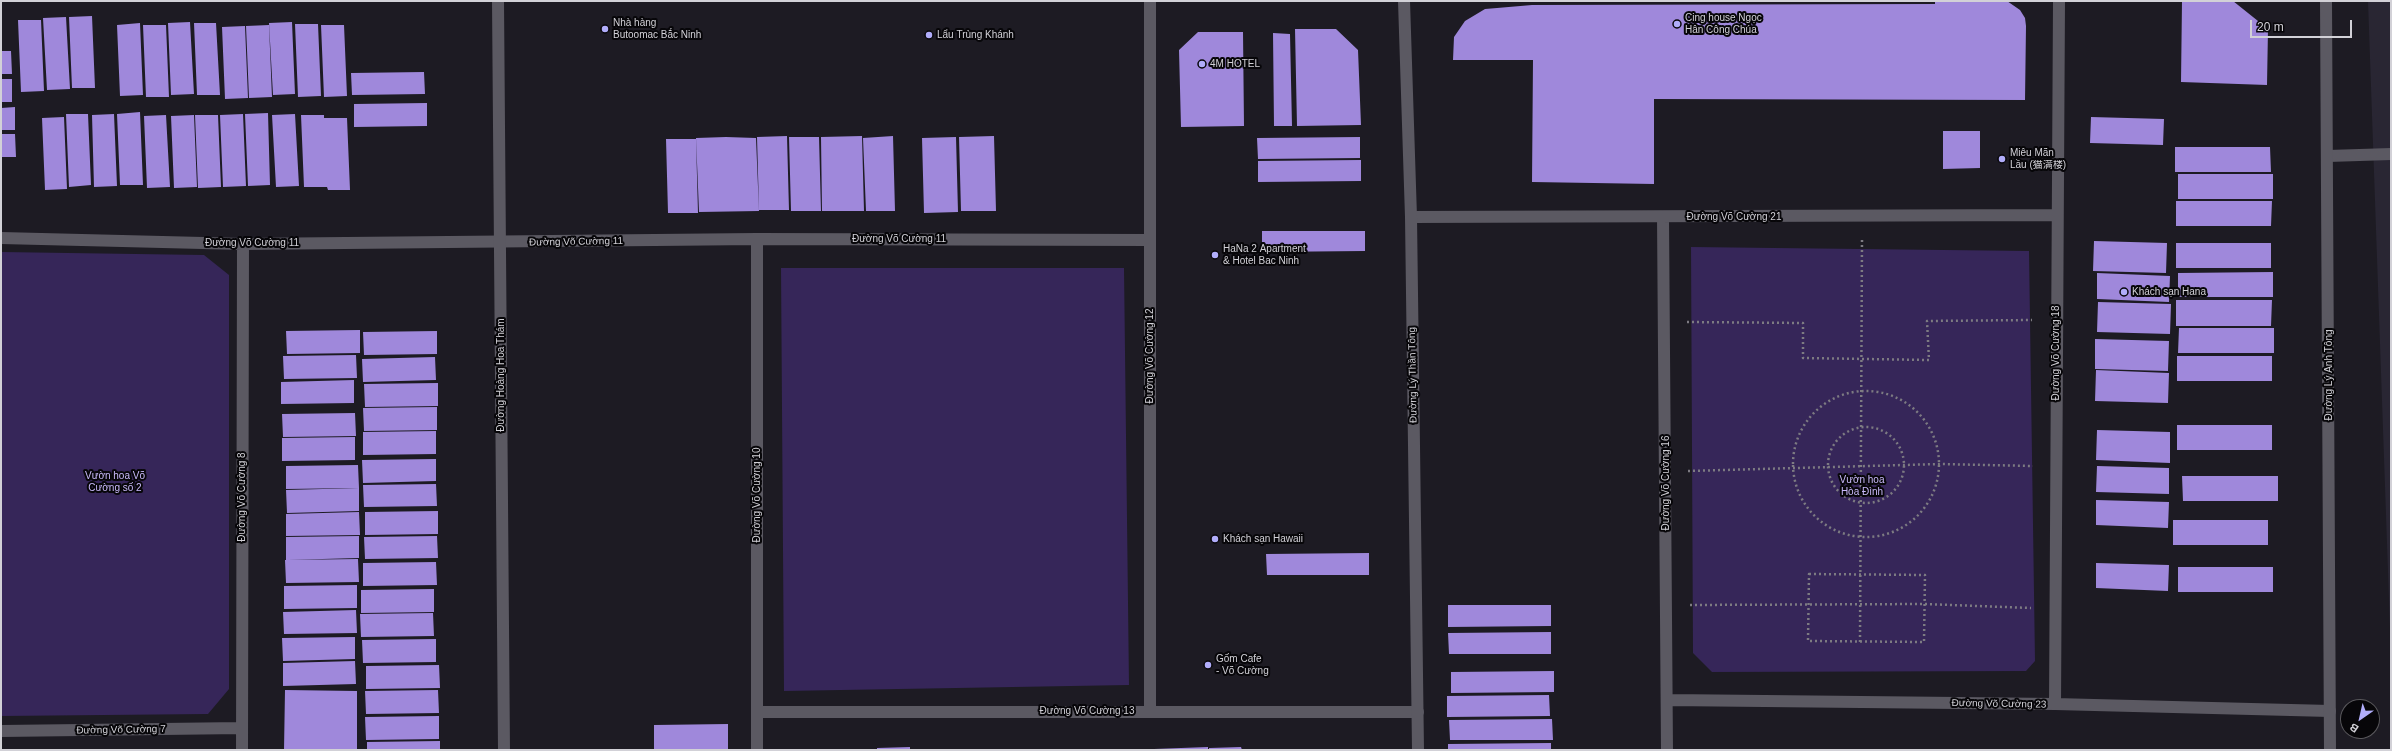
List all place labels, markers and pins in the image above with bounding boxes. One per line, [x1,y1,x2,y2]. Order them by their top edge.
place label: Cing house Ngọc Hân Công Chúa [1685,12,1762,36]
place label: Nhà hàng Butoomac Bắc Ninh [613,17,701,40]
marker: Cing house Ngọc Hân Công Chúa [1672,19,1682,29]
marker: Nhà hàng Butoomac Bắc Ninh [600,24,610,34]
place label: Lẩu Trùng Khánh [937,29,1014,41]
marker: Lẩu Trùng Khánh [924,30,934,40]
place label: 4M HOTEL [1210,58,1260,70]
marker: 4M HOTEL [1197,59,1207,69]
place label: Miêu Mãn Lầu (猫满楼) [2010,147,2066,170]
marker: Miêu Mãn Lầu (猫满楼) [1997,154,2007,164]
place label: HaNa 2 Apartment & Hotel Bac Ninh [1223,243,1306,266]
marker: HaNa 2 Apartment & Hotel Bac Ninh [1210,250,1220,260]
place label: Khách sạn Hana [2132,286,2206,298]
marker: Khách sạn Hana [2119,287,2129,297]
place label: Khách sạn Hawaii [1223,533,1303,545]
marker: Khách sạn Hawaii [1210,534,1220,544]
place label: Gốm Cafe - Võ Cường [1216,653,1269,676]
marker: Gốm Cafe - Võ Cường [1203,660,1213,670]

